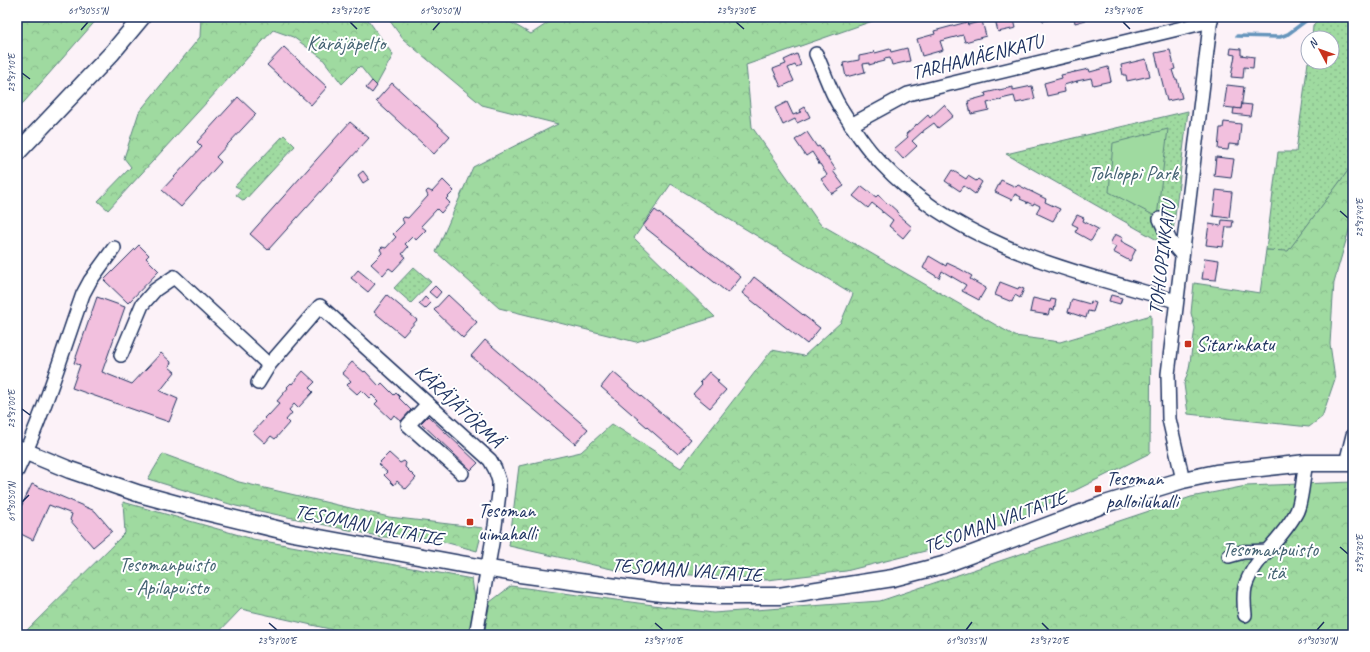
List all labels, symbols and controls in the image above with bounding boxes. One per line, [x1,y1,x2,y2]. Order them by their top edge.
text: 61°30'55"N [68,4,110,17]
text: 23°37'20"E [331,4,371,17]
text: 61°30'50"N [420,4,462,17]
text: 23°37'30"E [717,4,757,17]
text: 23°37'40"E [1104,4,1144,17]
street label: TARHAMÄENKATU [909,28,1049,85]
north arrow [1300,30,1340,70]
park label: Käräjäpelto [307,31,387,56]
text: N [1305,35,1321,51]
text: 23°37'10"E [5,52,18,92]
park label: Tohloppi Park [1088,161,1179,186]
street label: TOHLOPINKATU [1143,197,1182,316]
text: 23°37'40"E [1353,197,1366,237]
place label: Sitarinkatu [1196,332,1276,357]
marker: Sitarinkatu [1183,339,1193,349]
street label: KÄRÄJÄTÖRMÄ [410,359,510,455]
text: 23°37'00"E [5,388,18,428]
place label: Tesoman palloiluhalli [1106,466,1180,514]
text: 61°30'50"N [5,480,18,522]
street label: TESOMAN VALTATIE [920,484,1072,560]
marker: Tesoman palloiluhalli [1093,484,1103,494]
street label: TESOMAN VALTATIE [293,498,448,552]
place label: Tesoman uimahalli [478,498,539,546]
marker: Tesoman uimahalli [465,517,475,527]
text: 23°37'30"E [1353,533,1366,573]
park label: Tesomanpuisto - itä [1222,537,1319,585]
park label: Tesomanpuisto - Apilapuisto [119,552,216,600]
street label: TESOMAN VALTATIE [611,552,765,588]
text: 23°37'00"E [258,634,298,647]
text: 23°37'10"E [644,634,684,647]
text: 61°30'35"N [946,634,988,647]
text: 23°37'20"E [1030,634,1070,647]
text: 61°30'30"N [1297,634,1339,647]

